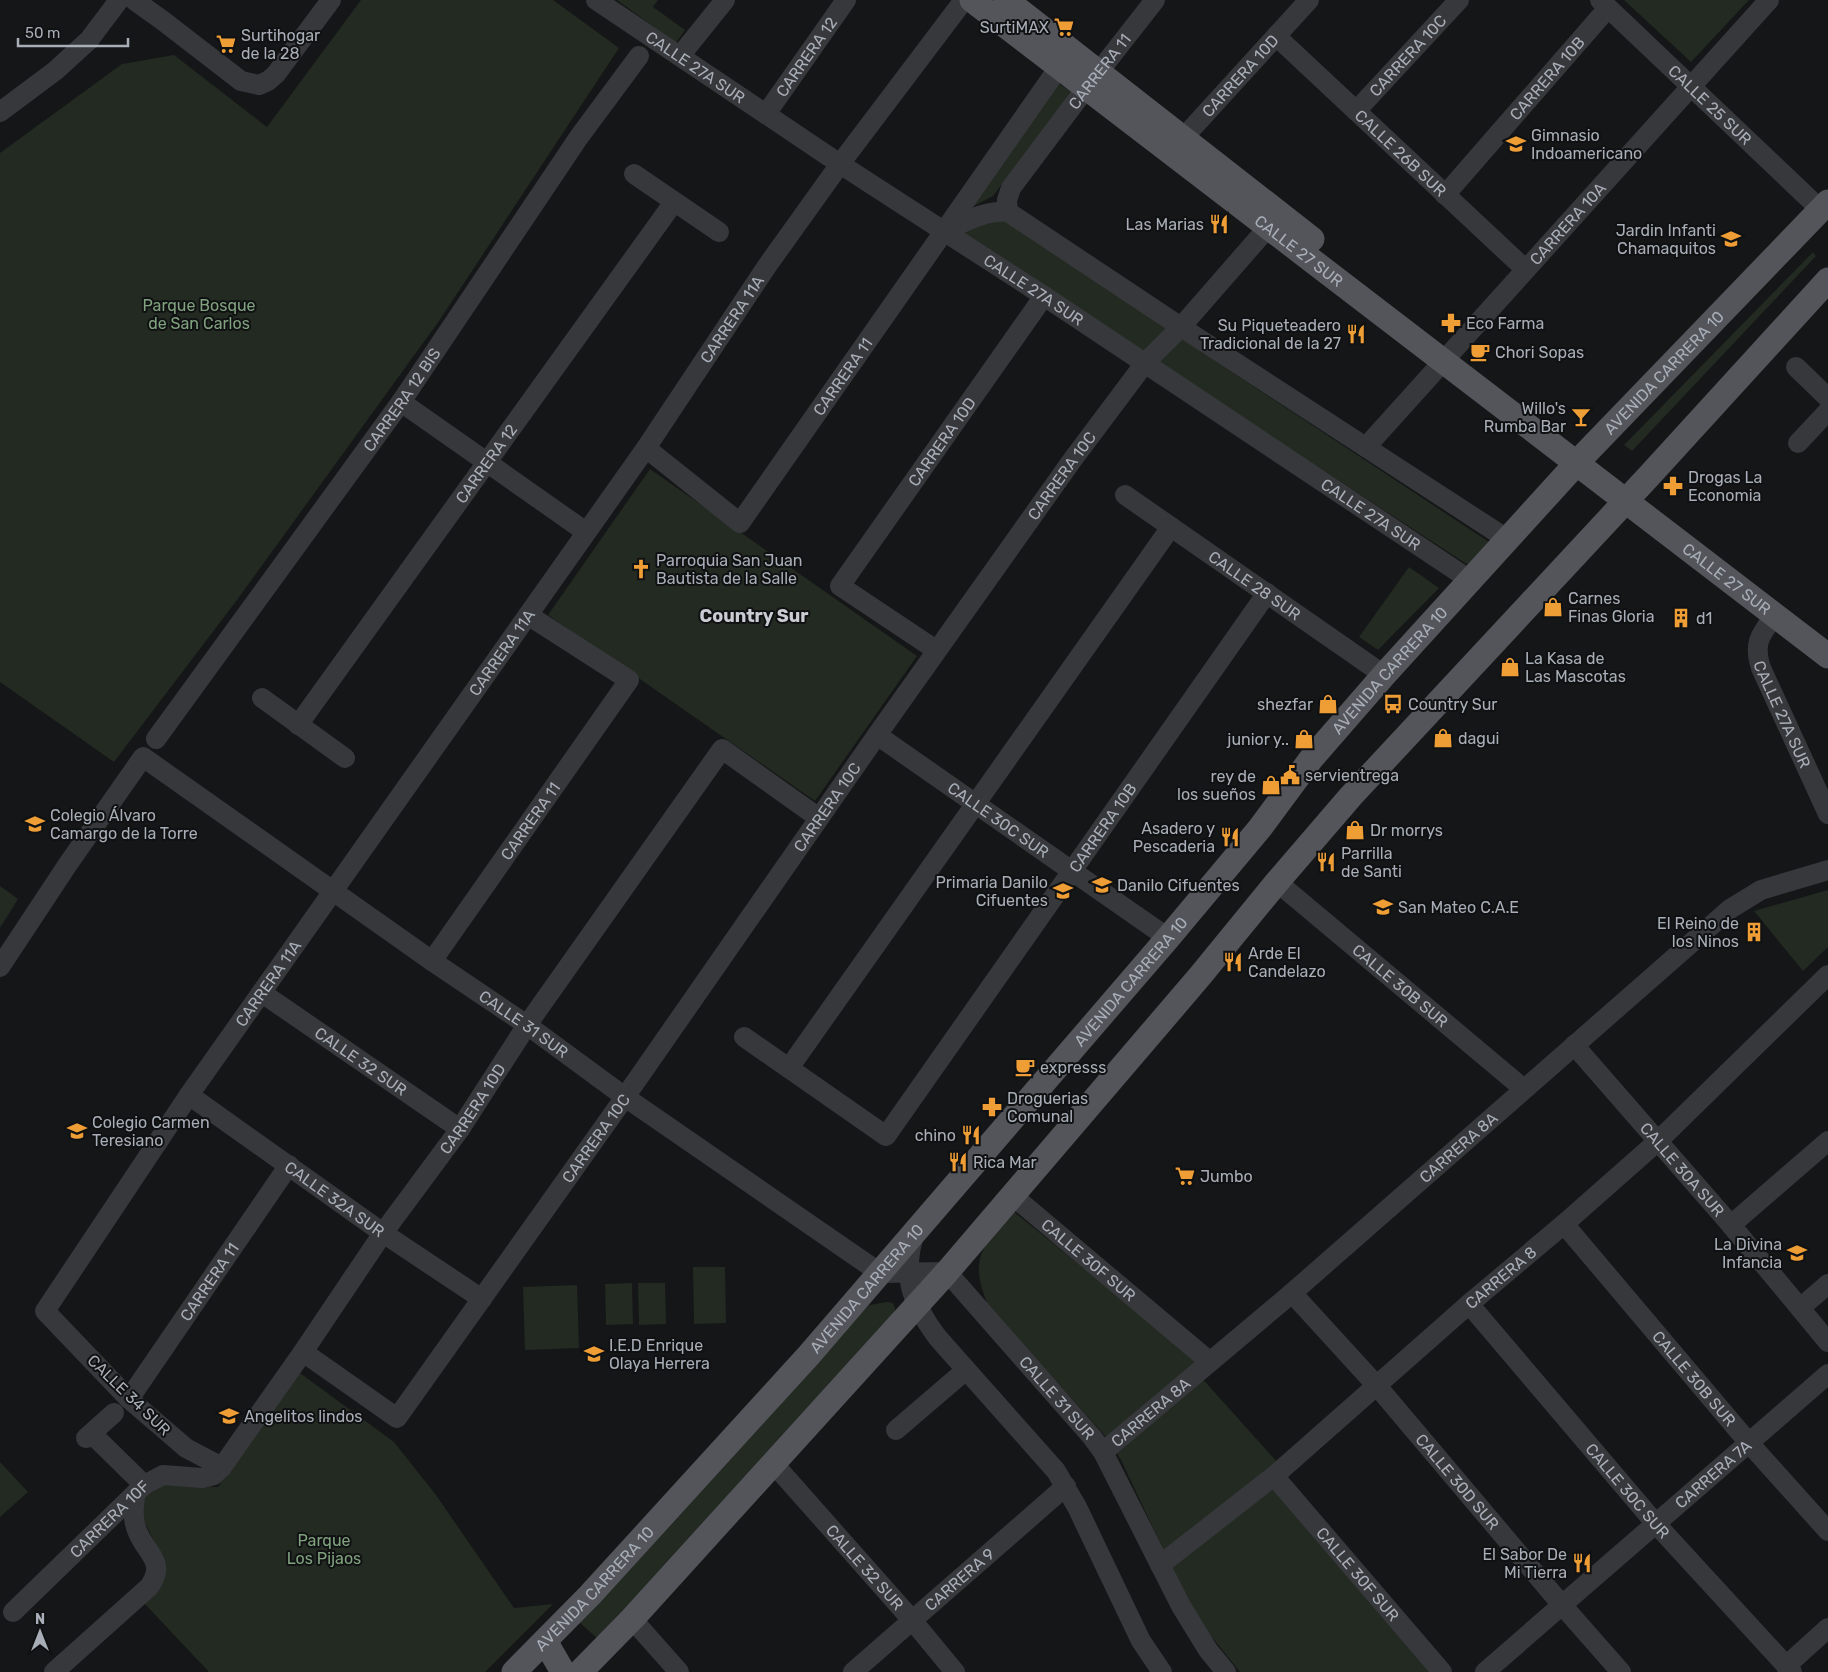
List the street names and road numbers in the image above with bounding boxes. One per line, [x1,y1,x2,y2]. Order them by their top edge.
street label: CARRERA 10C [1365,11,1450,100]
street label: CARRERA 12 [772,13,841,100]
street label: CALLE 27A SUR [642,27,749,107]
street label: CARRERA 11 [1064,30,1135,113]
street label: CARRERA 10D [1198,31,1282,121]
street label: CARRERA 10B [1505,33,1588,124]
street label: CALLE 25 SUR [1665,61,1756,149]
street label: CALLE 26B SUR [1351,105,1451,200]
street label: CARRERA 10A [1526,178,1610,269]
street label: CALLE 27 SUR [1251,211,1347,290]
street label: CALLE 27A SUR [980,250,1087,329]
street label: CARRERA 11A [696,272,768,366]
street label: AVENIDA CARRERA 10 [1600,307,1728,438]
street label: CARRERA 11 [809,334,876,419]
street label: CARRERA 12 BIS [359,344,444,455]
street label: CARRERA 10D [904,393,980,490]
street label: CARRERA 12 [451,420,521,507]
street label: CARRERA 10C [1023,428,1100,523]
street label: CALLE 27A SUR [1318,474,1424,554]
street label: CALLE 27 SUR [1679,539,1775,618]
street label: CALLE 28 SUR [1205,547,1305,624]
street label: AVENIDA CARRERA 10 [1328,603,1451,738]
street label: CARRERA 11A [465,605,539,699]
street label: CALLE 27A SUR [1750,658,1815,771]
street label: CARRERA 10C [789,759,865,855]
street label: CALLE 30C SUR [944,778,1053,862]
street label: CARRERA 11 [496,779,564,863]
street label: CARRERA 10B [1065,779,1140,876]
street label: AVENIDA CARRERA 10 [1070,913,1191,1050]
street label: CARRERA 11A [231,936,305,1030]
street label: CALLE 30B SUR [1349,940,1452,1031]
street label: CALLE 31 SUR [475,986,572,1062]
street label: CALLE 32 SUR [311,1023,411,1099]
street label: CARRERA 10D [435,1060,509,1158]
street label: CARRERA 10C [558,1090,634,1186]
street label: CARRERA 8A [1415,1108,1501,1187]
street label: CALLE 30A SUR [1636,1118,1729,1220]
street label: CALLE 32A SUR [281,1157,388,1241]
street label: CALLE 30F SUR [1038,1215,1140,1305]
street label: AVENIDA CARRERA 10 [806,1220,927,1357]
street label: CARRERA 11 [176,1239,243,1324]
street label: CARRERA 8 [1461,1242,1540,1313]
street label: CALLE 30B SUR [1649,1327,1740,1430]
street label: CALLE 34 SUR [84,1351,174,1439]
street label: CALLE 31 SUR [1016,1352,1099,1443]
street label: CARRERA 8A [1107,1373,1194,1451]
street label: CALLE 30D SUR [1412,1430,1503,1533]
street label: CARRERA 7A [1671,1435,1755,1512]
street label: CALLE 30C SUR [1582,1439,1674,1542]
street label: CARRERA 10F [66,1476,153,1561]
street label: CALLE 32 SUR [822,1521,908,1614]
street label: AVENIDA CARRERA 10 [531,1522,658,1655]
street label: CALLE 30F SUR [1313,1523,1403,1625]
street label: CARRERA 9 [921,1544,998,1615]

